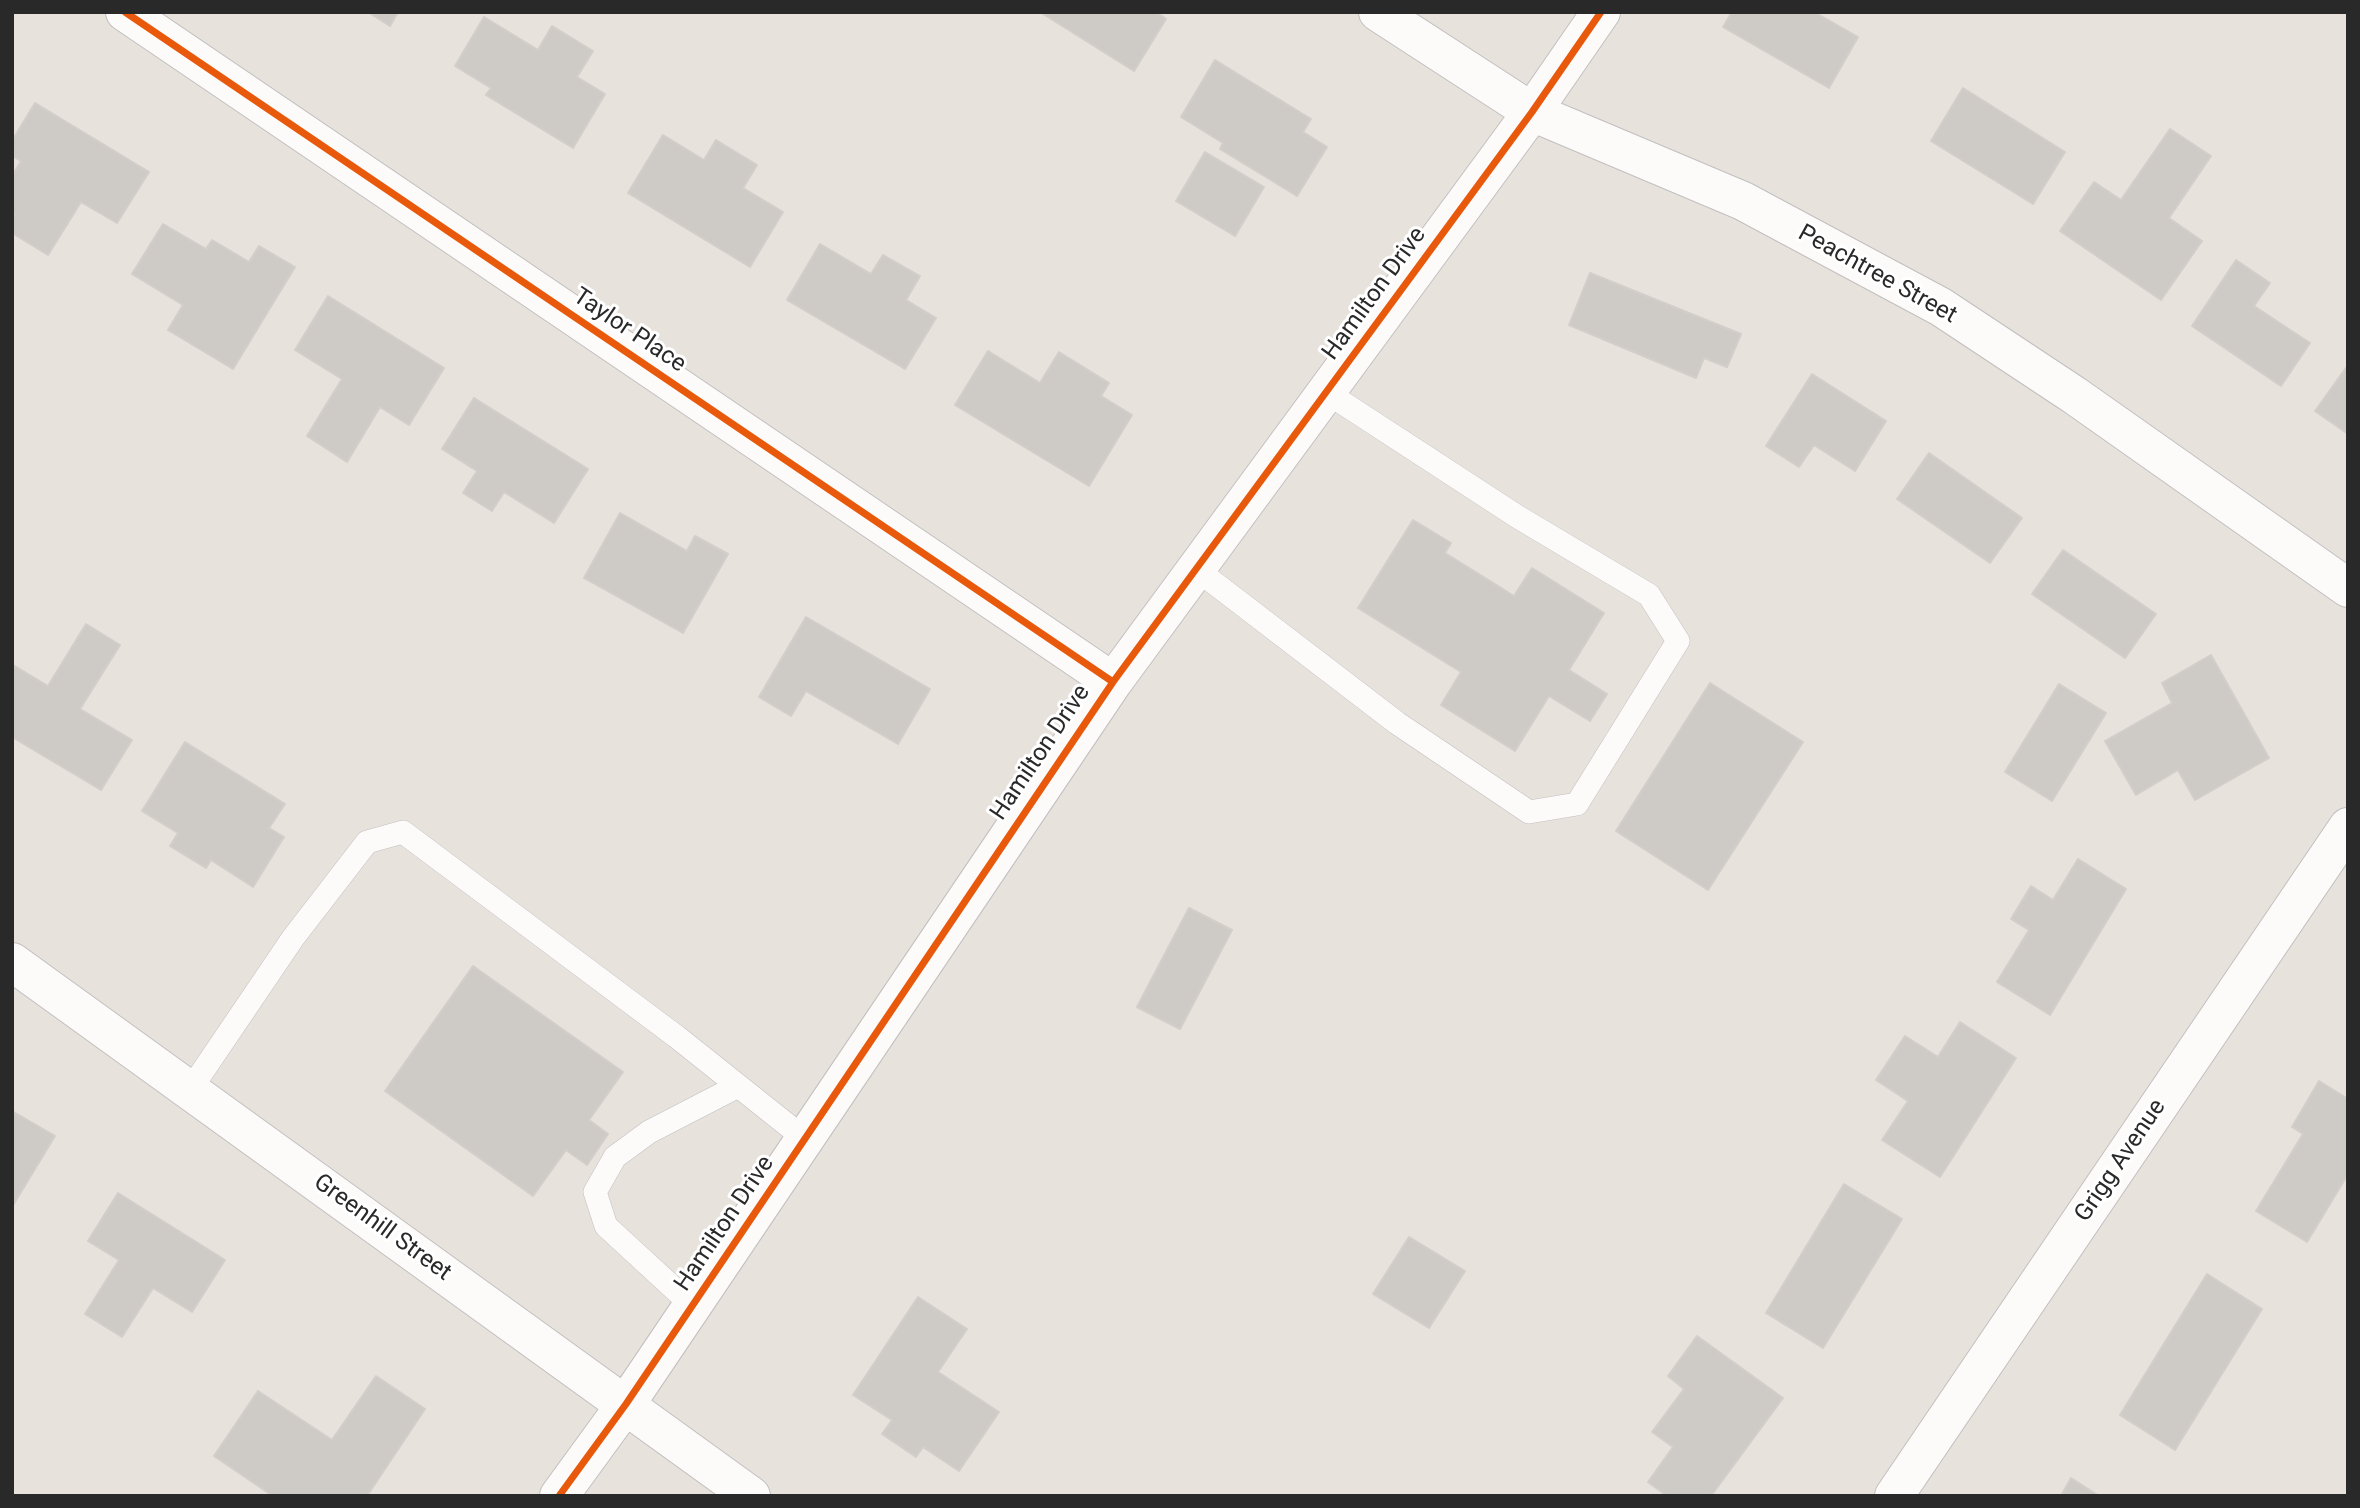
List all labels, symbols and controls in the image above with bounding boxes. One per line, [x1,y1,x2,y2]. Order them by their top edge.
street label: Peachtree Street [1793,219,1961,331]
street label: Hamilton Drive [1317,222,1433,366]
street label: Taylor Place [567,283,691,379]
street label: Hamilton Drive [985,680,1097,826]
street label: Grigg Avenue [2069,1094,2173,1228]
street label: Hamilton Drive [669,1151,781,1297]
street label: Greenhill Street [308,1168,456,1288]

